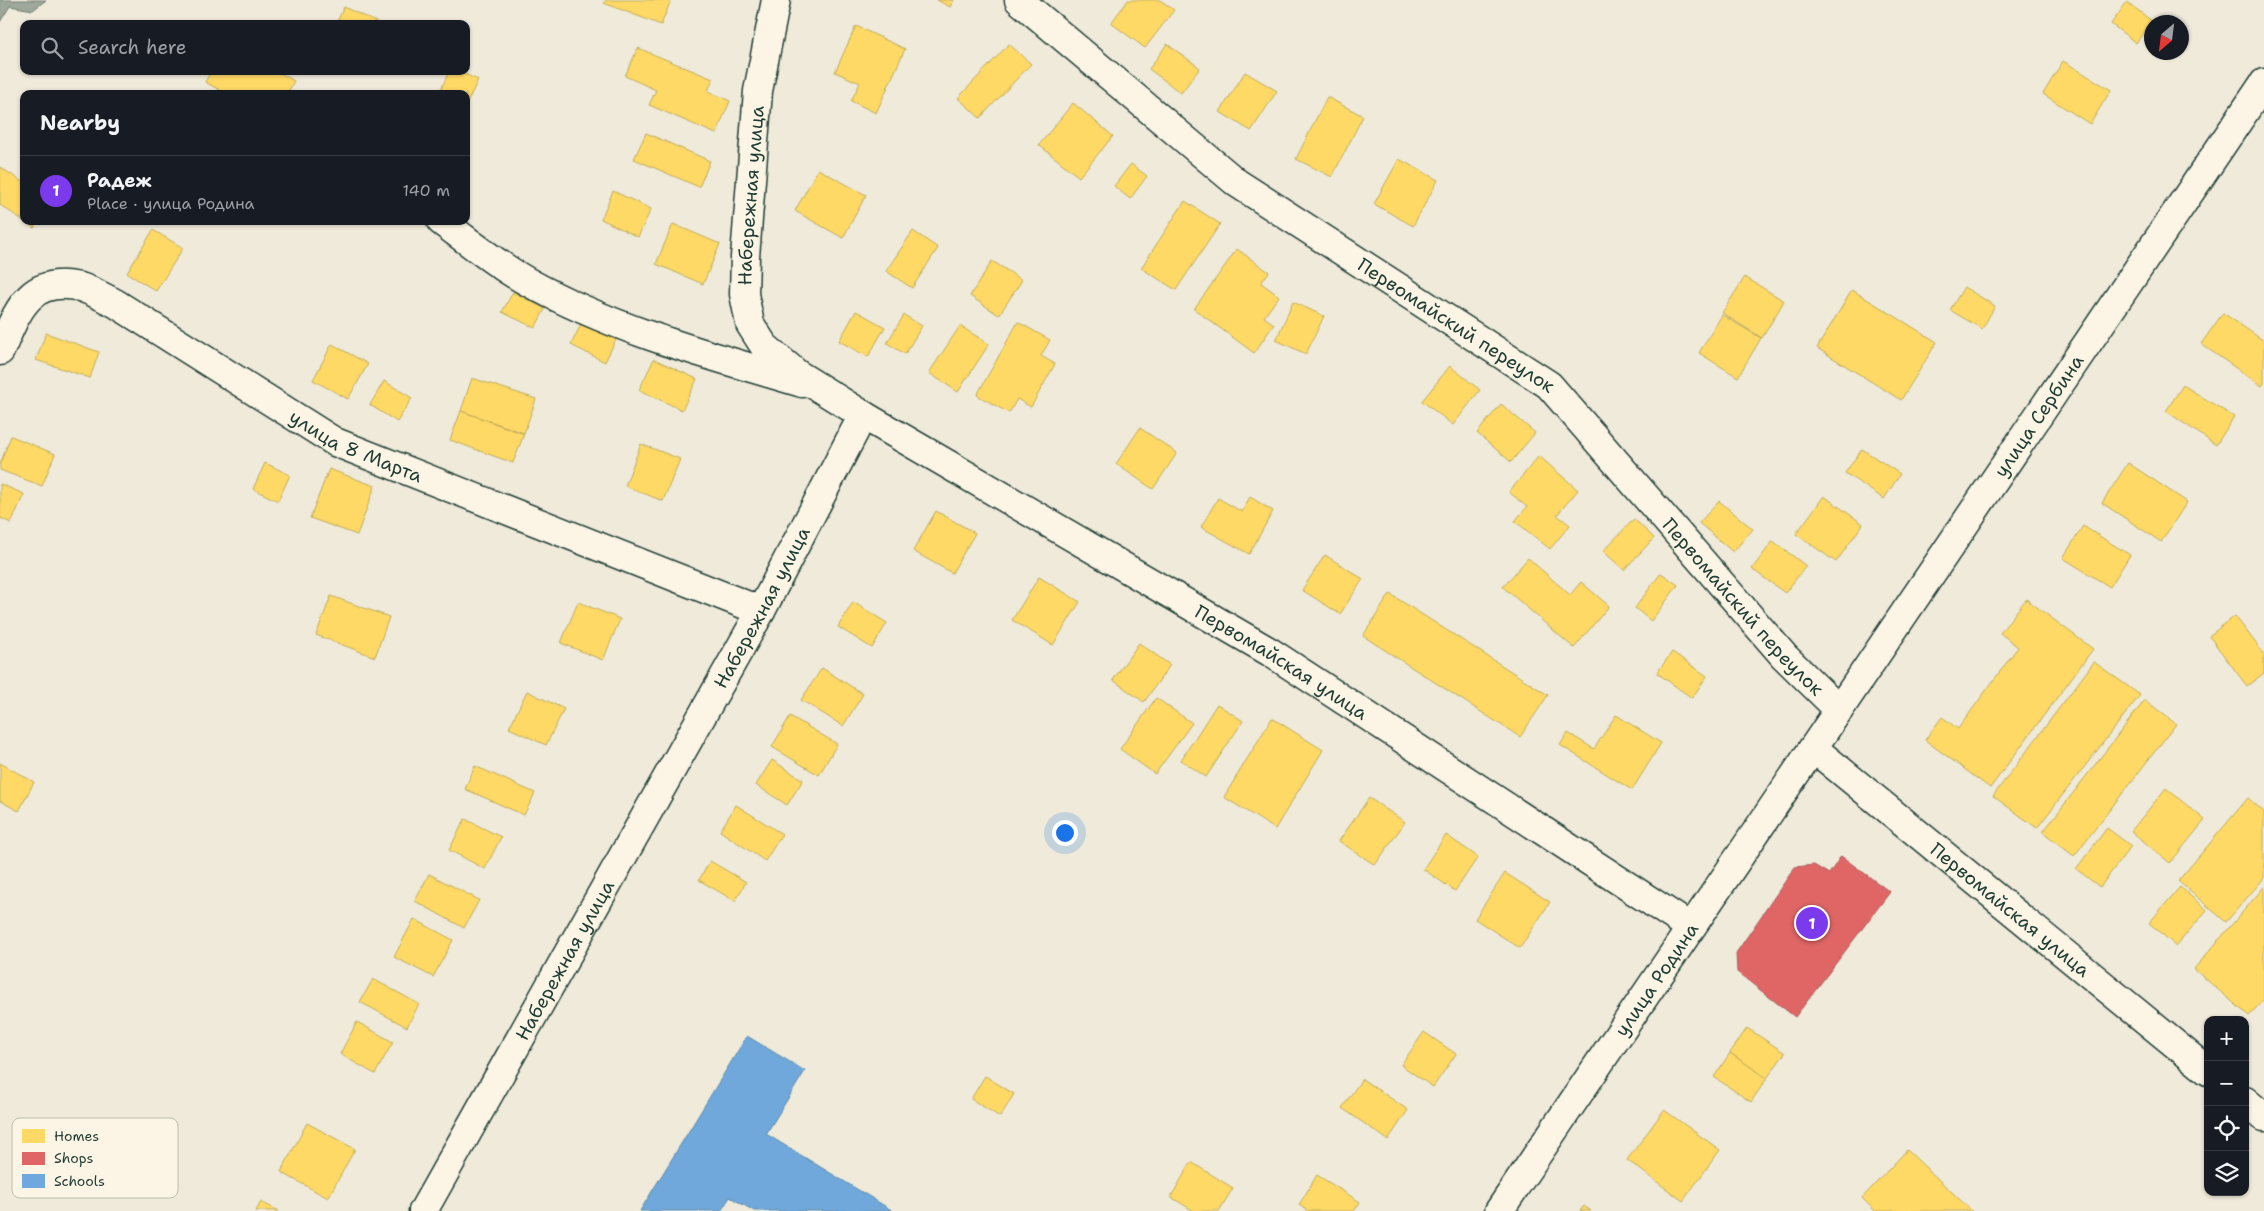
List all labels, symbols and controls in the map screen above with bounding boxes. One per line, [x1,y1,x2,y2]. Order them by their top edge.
north arrow [2144,15,2189,60]
search box [20,20,470,75]
icon: search [38,34,66,62]
text: Search here [78,35,187,60]
street label: Набережная улица [732,104,769,286]
text: Nearby [40,109,120,137]
text: Радеж [87,168,152,193]
text: 1 [52,180,60,201]
text: 140 m [403,180,450,201]
text: Place · улица Родина [87,193,254,214]
street label: Первомайский переулок [1353,252,1560,398]
street label: улица Сербина [1988,349,2089,482]
street label: улица 8 Марта [285,404,426,488]
street label: Первомайский переулок [1657,512,1829,701]
street label: Набережная улица [707,522,815,693]
street label: Первомайская улица [1190,599,1373,725]
your location [1052,820,1078,846]
street label: Первомайская улица [1925,837,2096,982]
street label: Набережная улица [509,875,620,1045]
pin: 1 [1796,904,1828,942]
street label: улица Родина [1609,917,1704,1041]
map controls [2204,1016,2249,1196]
button: + [2204,1016,2249,1061]
button: − [2204,1061,2249,1106]
button: locate [2204,1106,2249,1151]
legend [12,1118,178,1198]
text: Homes [54,1127,99,1145]
text: Shops [54,1149,93,1167]
button: layers [2204,1151,2249,1196]
text: Schools [54,1172,105,1190]

